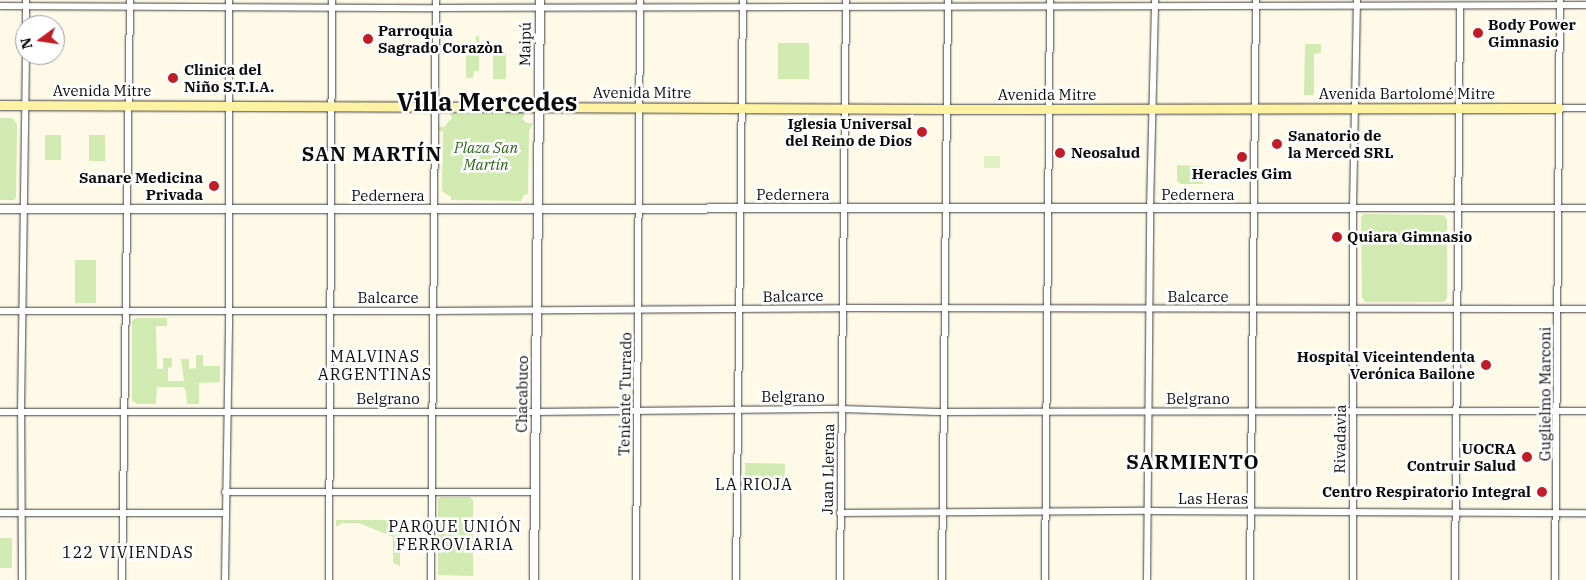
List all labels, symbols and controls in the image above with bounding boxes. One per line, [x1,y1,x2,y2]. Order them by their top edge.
north arrow [15,15,65,65]
place label: Body Power Gimnasio [1488,15,1576,50]
place label: Parroquia Sagrado Corazòn [378,21,503,56]
street label: Maipú [516,22,534,66]
marker: Body Power Gimnasio [1472,27,1484,39]
marker: Parroquia Sagrado Corazòn [362,33,374,45]
text: N [16,36,36,51]
place label: Clinica del Niño S.T.I.A. [184,60,274,95]
marker: Clinica del Niño S.T.I.A. [166,71,180,85]
street label: Avenida Mitre [53,82,151,100]
street label: Avenida Mitre [593,84,691,102]
street label: Avenida Bartolomé Mitre [1319,85,1495,103]
street label: Avenida Mitre [998,86,1096,104]
district label: Villa Mercedes [397,87,577,117]
place label: Iglesia Universal del Reino de Dios [785,114,912,149]
marker: Iglesia Universal del Reino de Dios [916,126,928,138]
place label: Sanatorio de la Merced SRL [1288,126,1394,161]
marker: Sanatorio de la Merced SRL [1270,137,1284,151]
park label: Plaza San Martín [454,138,518,173]
district label: SAN MARTÍN [301,141,443,165]
place label: Neosalud [1071,144,1140,162]
marker: Neosalud [1053,146,1067,160]
marker: Heracles Gim [1236,151,1248,163]
place label: Heracles Gim [1192,165,1292,183]
place label: Sanare Medicina Privada [79,168,203,203]
marker: Sanare Medicina Privada [207,179,221,193]
street label: Pedernera [756,186,830,204]
street label: Pedernera [1161,186,1235,204]
street label: Pedernera [351,187,425,205]
place label: Quiara Gimnasio [1347,228,1472,246]
marker: Quiara Gimnasio [1331,231,1343,243]
street label: Balcarce [762,286,824,306]
street label: Balcarce [1168,288,1228,306]
street label: Balcarce [358,289,418,307]
street label: Guglielmo Marconi [1536,327,1554,461]
street label: Teniente Turrado [615,332,635,456]
district label: MALVINAS ARGENTINAS [317,346,433,384]
place label: Hospital Viceintendenta Verónica Bailone [1297,347,1475,382]
street label: Chacabuco [512,355,532,433]
marker: Hospital Viceintendenta Verónica Bailone [1479,358,1493,372]
street label: Belgrano [761,388,825,406]
street label: Belgrano [356,390,420,408]
street label: Belgrano [1166,390,1230,408]
street label: Rivadavia [1330,404,1350,474]
street label: Juan Llerena [818,423,838,515]
place label: UOCRA Contruir Salud [1407,439,1516,474]
district label: SARMIENTO [1125,449,1261,473]
marker: UOCRA Contruir Salud [1520,450,1534,464]
district label: LA RIOJA [714,474,794,494]
place label: Centro Respiratorio Integral [1322,483,1531,501]
marker: Centro Respiratorio Integral [1535,485,1549,499]
street label: Las Heras [1178,490,1248,508]
district label: PARQUE UNIÓN FERROVIARIA [387,516,523,554]
district label: 122 VIVIENDAS [60,542,196,562]

